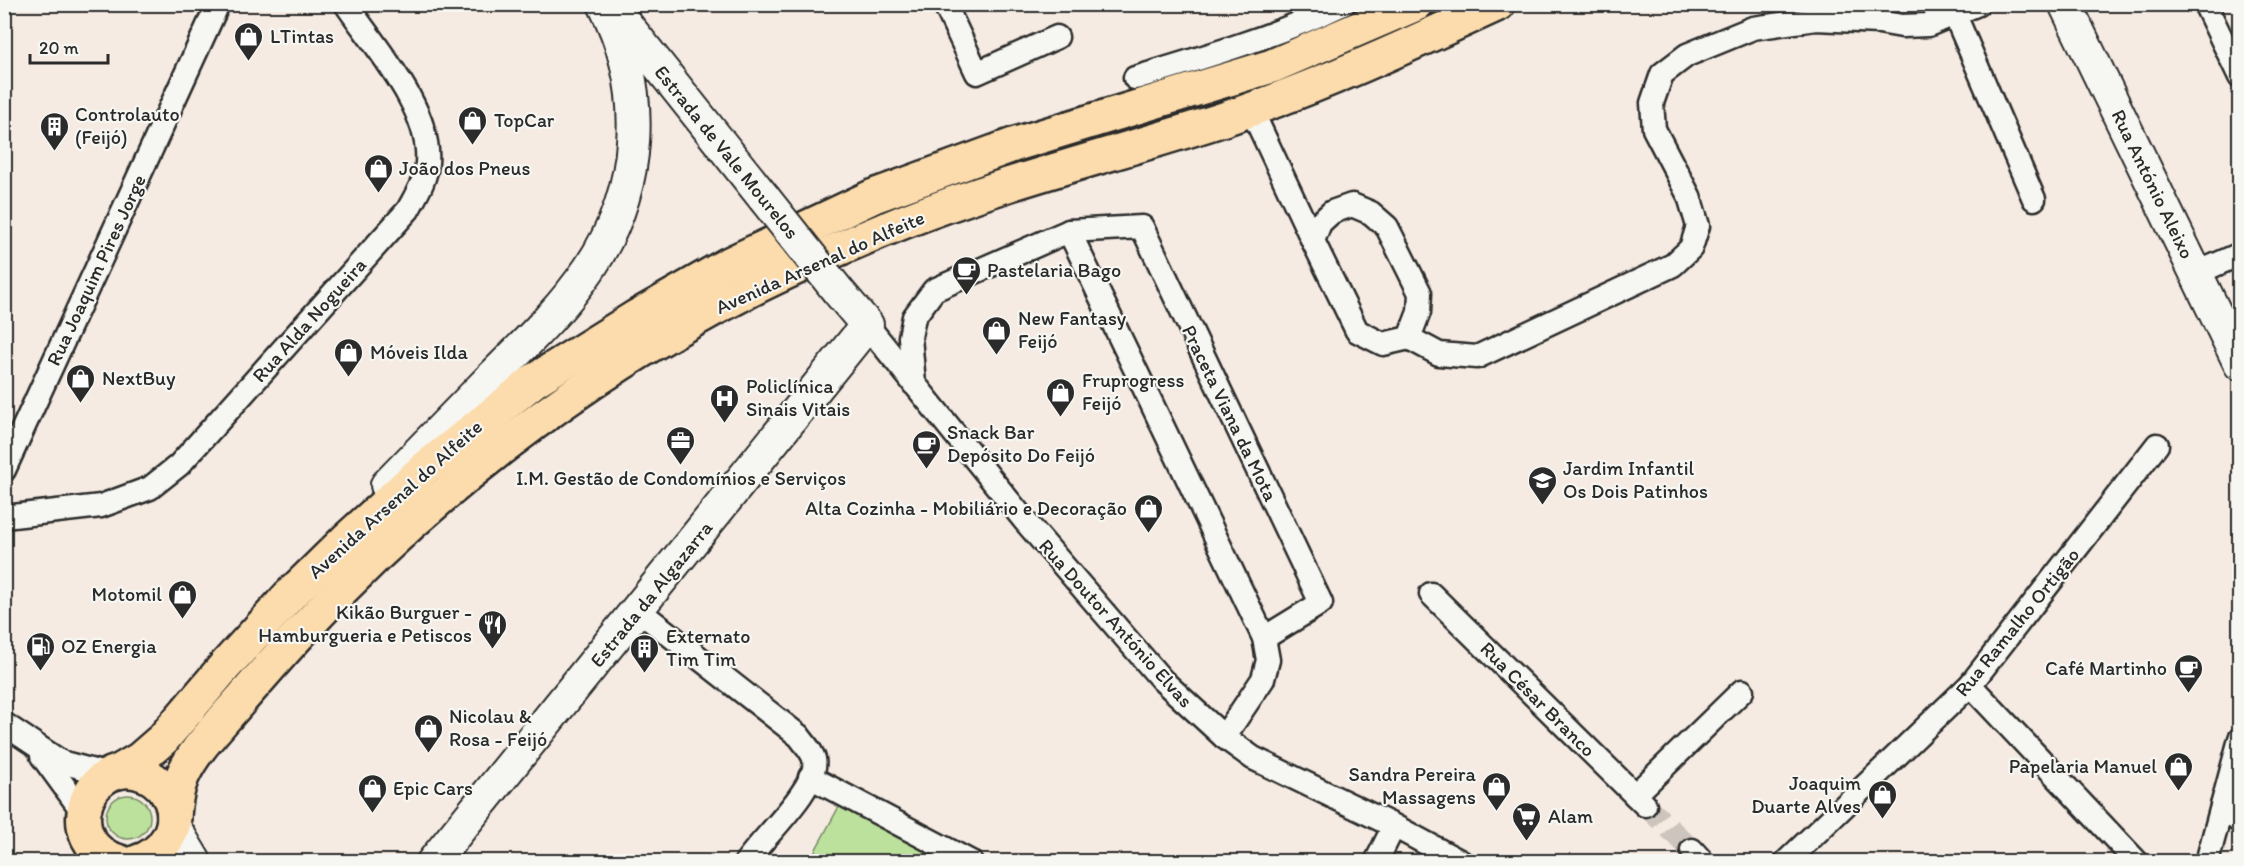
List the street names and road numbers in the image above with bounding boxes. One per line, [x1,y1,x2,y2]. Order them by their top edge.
street label: Estrada de Vale Mourelos [649,60,805,244]
street label: Rua António Aleixo [2106,105,2200,263]
street label: Rua Joaquim Pires Jorge [41,171,151,369]
street label: Avenida Arsenal do Alfeite [712,205,928,319]
street label: Rua Alda Nogueira [247,253,371,387]
street label: Praceta Viana da Mota [1177,321,1283,506]
street label: Avenida Arsenal do Alfeite [303,414,487,584]
street label: Estrada da Algazarra [585,516,718,672]
street label: Rua Doutor António Elvas [1034,534,1198,712]
street label: Rua Ramalho Ortigão [1950,543,2084,701]
street label: Rua César Branco [1475,636,1601,762]

